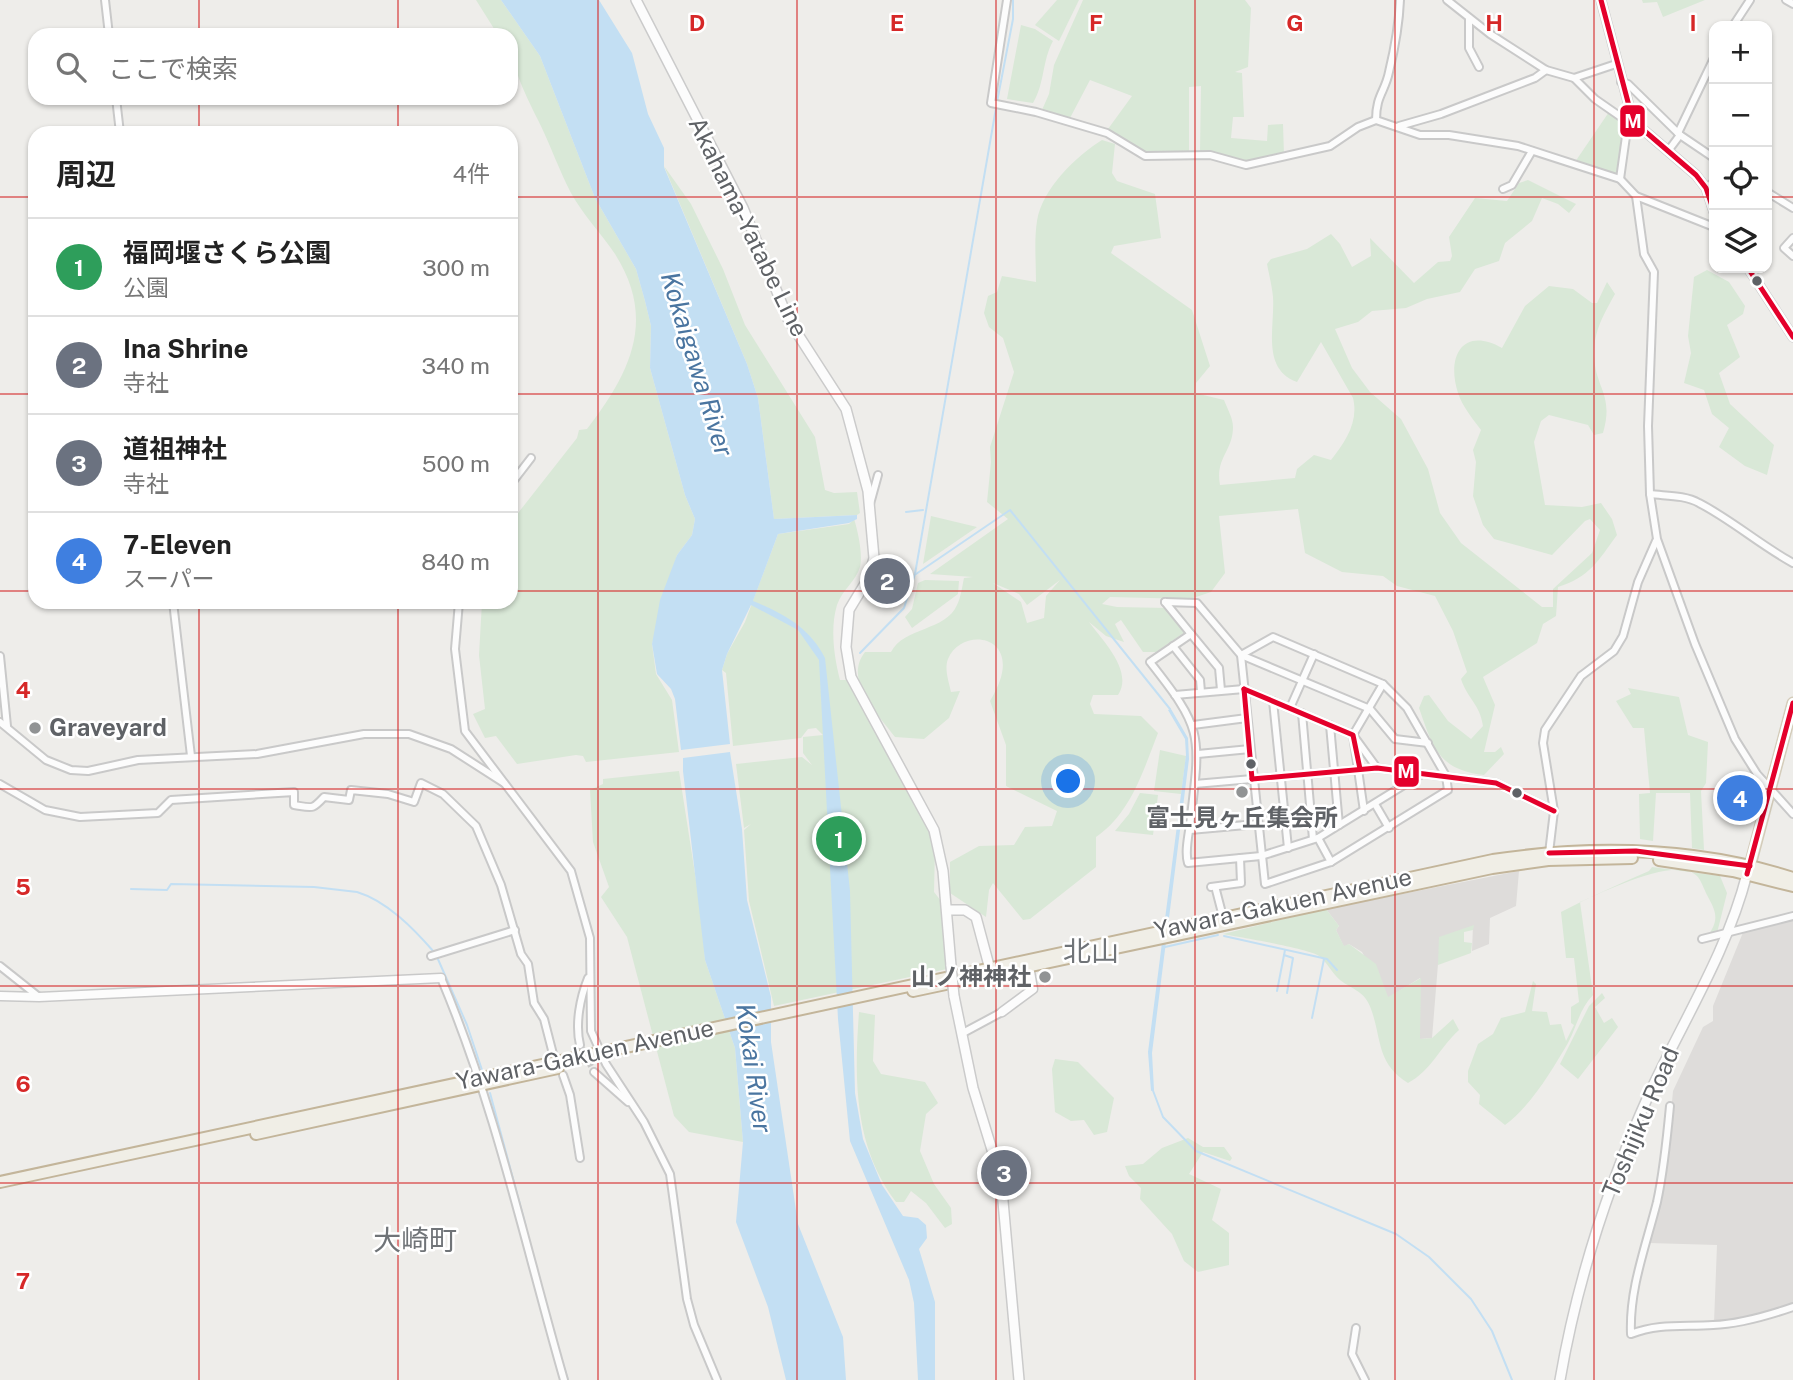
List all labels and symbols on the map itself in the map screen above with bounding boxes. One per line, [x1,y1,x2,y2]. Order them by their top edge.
text: D [689,9,705,36]
text: E [890,9,904,36]
text: F [1089,9,1103,36]
text: G [1286,9,1304,36]
text: H [1485,9,1503,36]
text: I [1689,9,1697,36]
line badge: M [1619,104,1646,138]
text: M [1624,110,1642,132]
street label: Akahama-Yatabe Line [683,112,814,341]
water label: Kokaigawa River [655,268,740,460]
unlabelled marker [1750,274,1764,288]
pin: 2 [864,555,910,607]
text: 4 [15,676,31,703]
place label: Graveyard [49,713,167,741]
marker: Graveyard [27,720,43,736]
line badge: M [1393,755,1420,788]
unlabelled marker [1244,757,1258,771]
text: M [1397,760,1415,782]
your location [1051,764,1085,798]
pin: 4 [1717,772,1763,824]
marker: 富士見ヶ丘集会所 [1234,784,1250,800]
unlabelled marker [1510,786,1524,800]
place label: 富士見ヶ丘集会所 [1146,803,1338,831]
pin: 1 [816,813,862,865]
street label: Yawara-Gakuen Avenue [1151,862,1414,944]
text: 5 [15,873,31,900]
district label: 北山 [1063,934,1119,967]
place label: 山ノ神神社 [911,962,1031,990]
marker: 山ノ神神社 [1037,969,1053,985]
water label: Kokai River [730,1001,779,1135]
street label: Yawara-Gakuen Avenue [453,1013,716,1095]
street label: Toshijiku Road [1596,1042,1684,1201]
text: 6 [15,1070,31,1097]
pin: 3 [981,1147,1027,1199]
district label: 大崎町 [373,1223,457,1256]
text: 7 [16,1267,30,1294]

